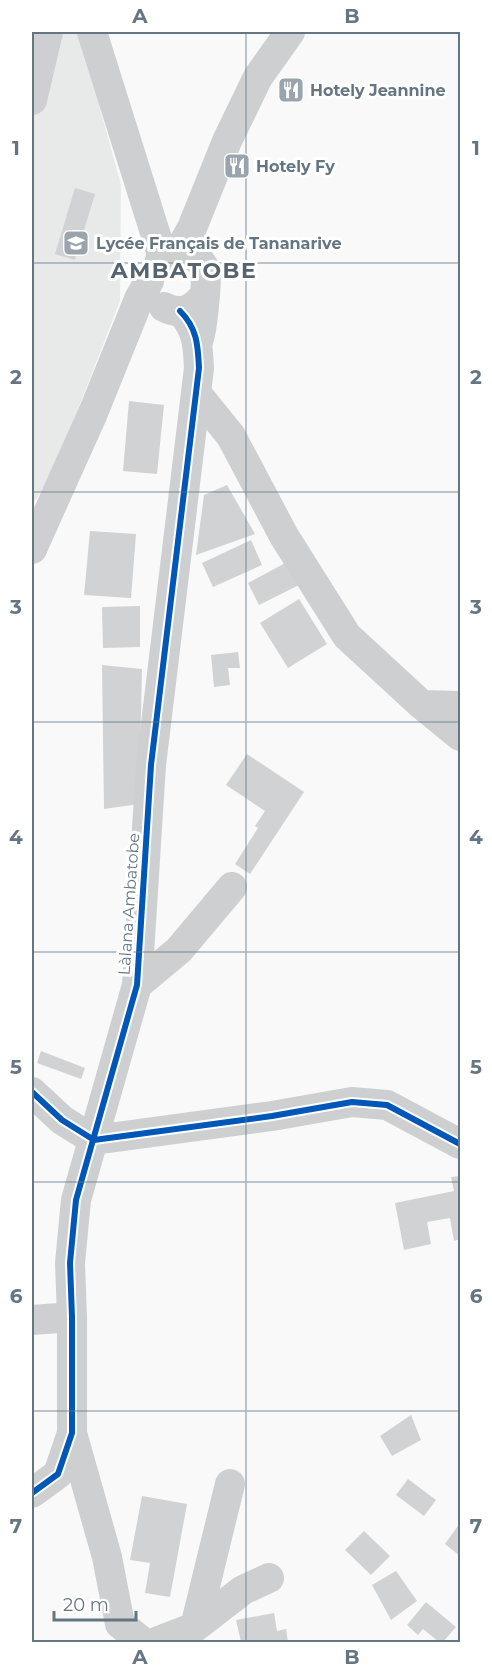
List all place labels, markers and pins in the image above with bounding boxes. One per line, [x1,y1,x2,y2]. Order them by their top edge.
restaurant icon: Hotely Jeannine [276,75,306,105]
place label: Hotely Jeannine [310,81,446,100]
restaurant icon: Hotely Fy [222,151,252,181]
place label: Hotely Fy [256,157,335,176]
school or university icon: Lycée Français de Tananarive [61,228,91,258]
place label: Lycée Français de Tananarive [96,234,342,254]

